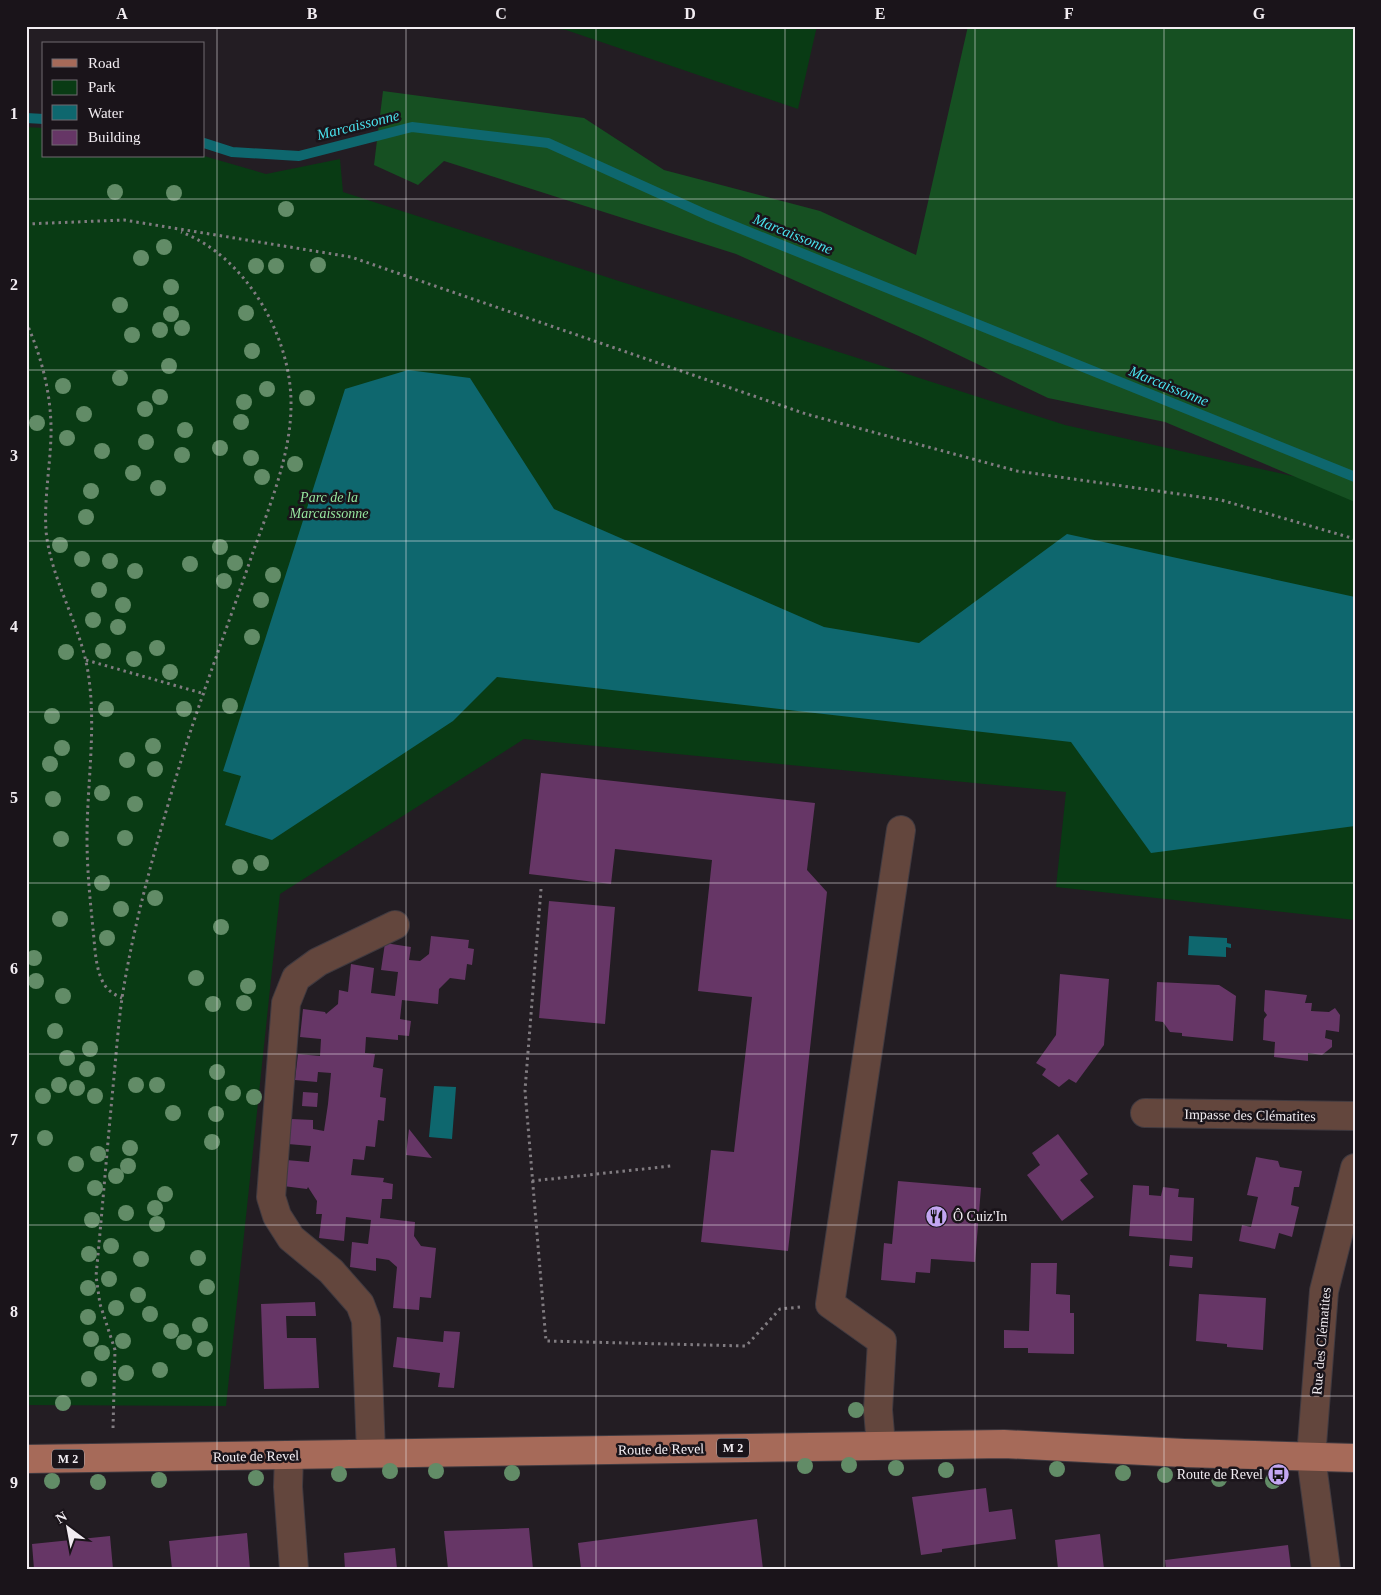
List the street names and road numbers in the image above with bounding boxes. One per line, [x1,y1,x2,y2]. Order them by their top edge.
street label: Impasse des Clématites [1184,1107,1316,1124]
street label: Rue des Clématites [1309,1287,1334,1396]
road number: M 2 [717,1439,749,1458]
street label: Route de Revel [618,1441,704,1458]
street label: Route de Revel [213,1448,299,1465]
road number: M 2 [52,1450,84,1468]

